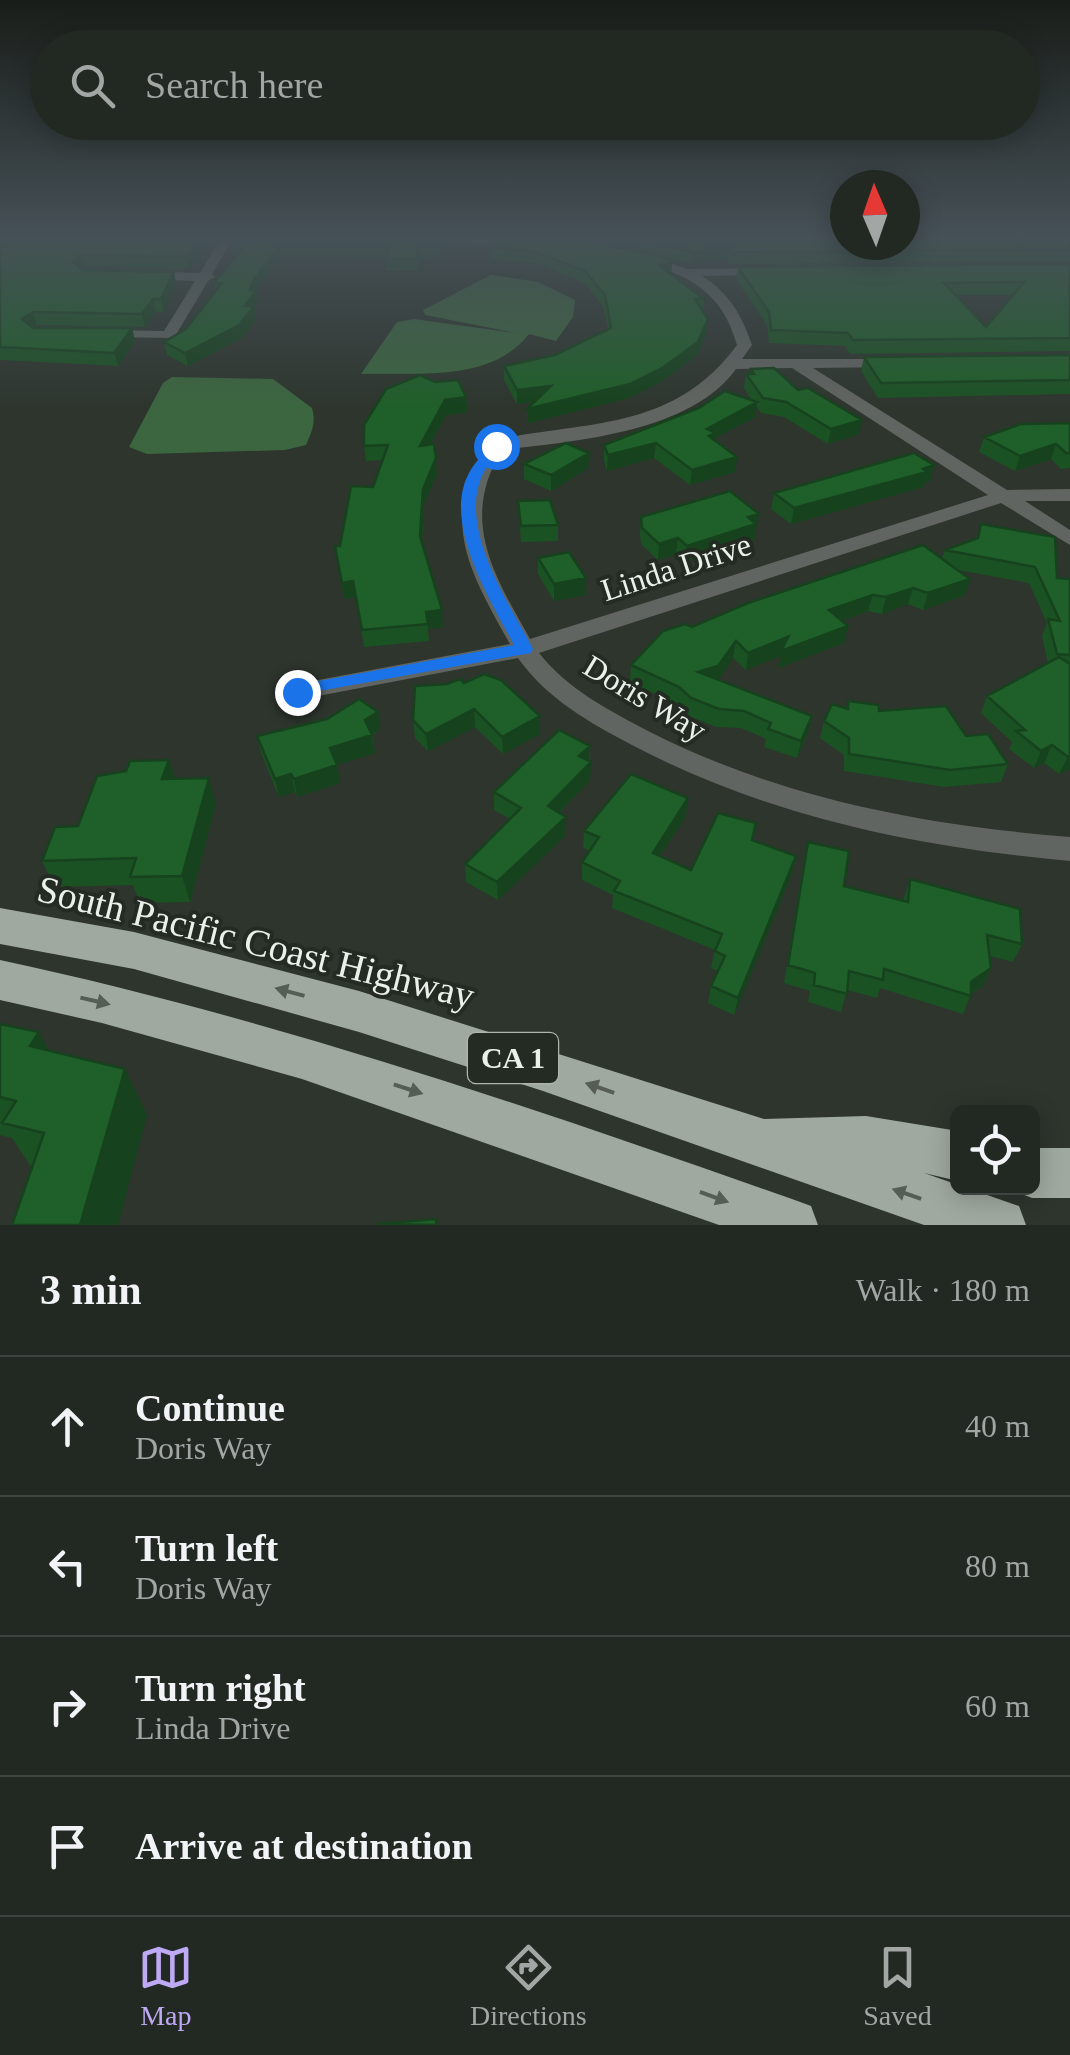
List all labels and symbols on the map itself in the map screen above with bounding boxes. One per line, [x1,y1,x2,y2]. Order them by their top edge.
north arrow [830,170,920,260]
route start [474,424,520,470]
street label: Linda Drive [596,526,756,608]
street label: Doris Way [577,647,713,749]
route end [275,670,321,716]
street label: South Pacific Coast Highway [33,867,479,1017]
one-way arrow [274,984,305,999]
one-way arrow [80,994,111,1009]
road number: CA 1 [468,1033,558,1083]
one-way arrow [584,1080,614,1095]
one-way arrow [393,1082,424,1097]
one-way arrow [892,1185,922,1200]
one-way arrow [700,1190,730,1205]

